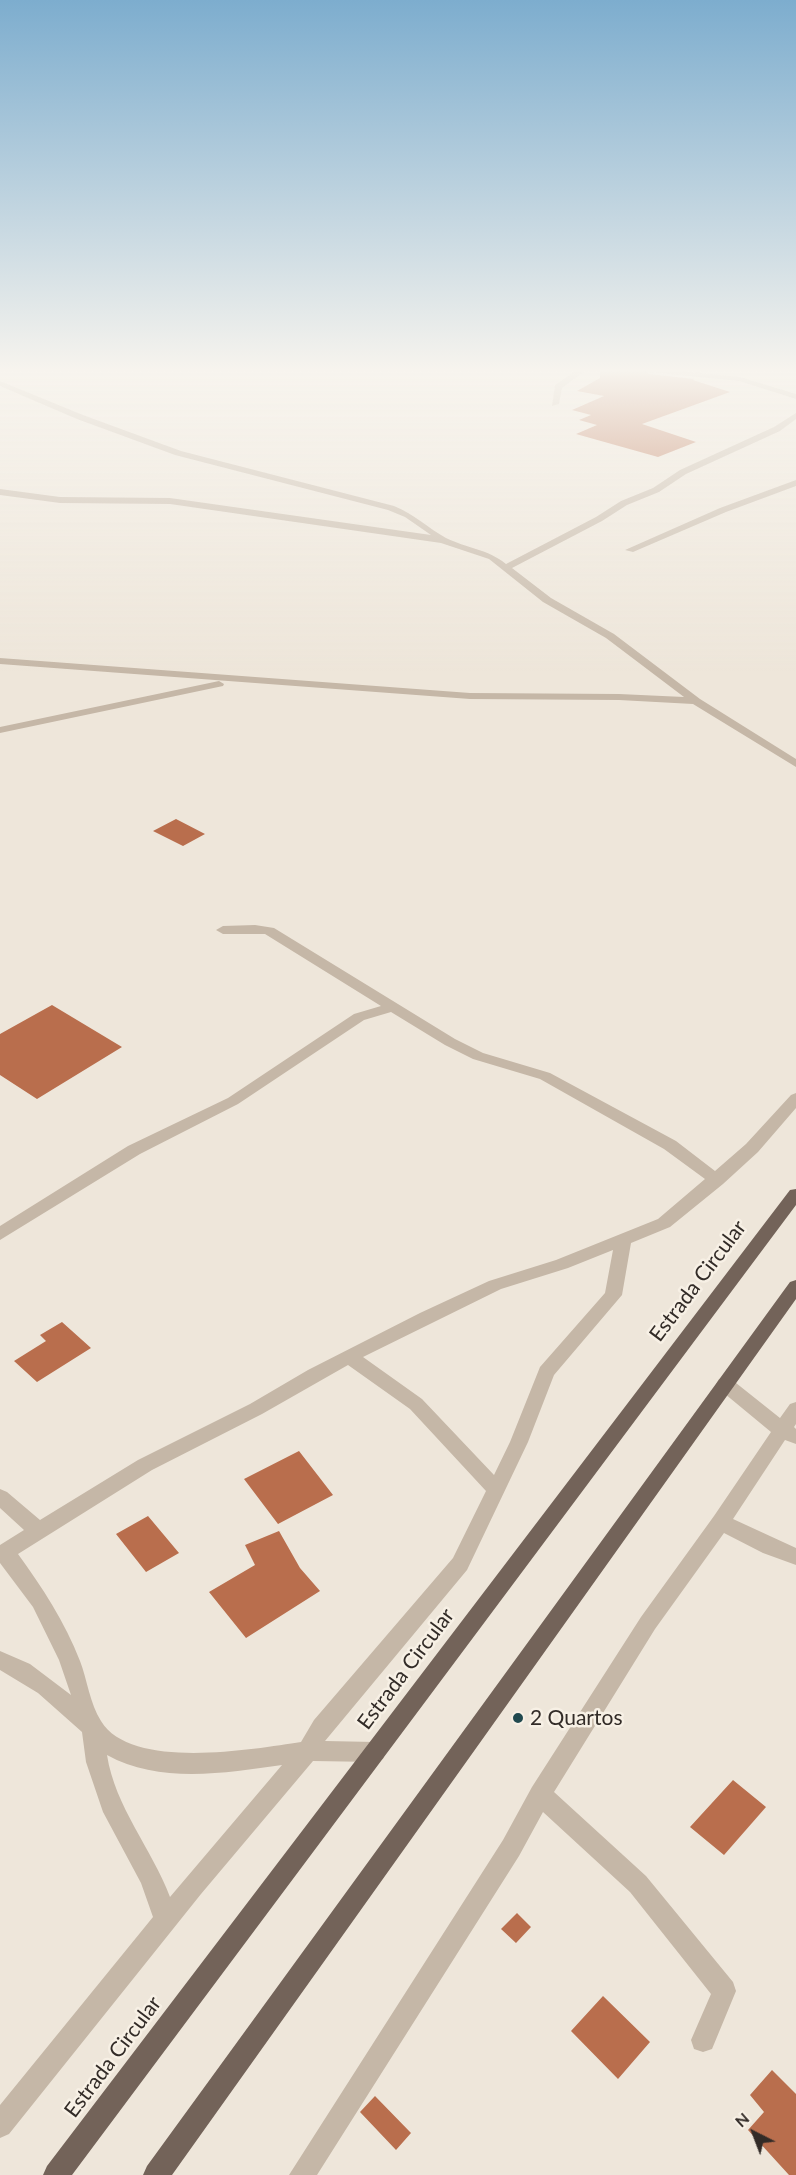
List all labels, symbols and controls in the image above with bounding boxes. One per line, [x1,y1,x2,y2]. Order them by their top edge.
street label: Estrada Circular [644,1215,752,1347]
street label: Estrada Circular [352,1603,460,1735]
place label: 2 Quartos [530,1705,622,1731]
marker: 2 Quartos [511,1711,525,1725]
street label: Estrada Circular [59,1991,167,2123]
north arrow [724,2103,784,2163]
text: N [731,2108,753,2130]

